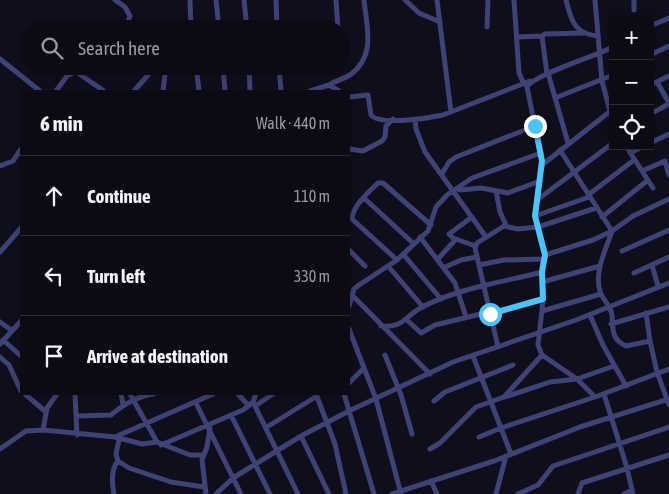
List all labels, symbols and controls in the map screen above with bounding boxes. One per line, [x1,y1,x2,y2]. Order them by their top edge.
map controls [609,15,654,150]
button: + [609,15,654,60]
search box [20,20,350,75]
icon: search [38,34,66,62]
text: Search here [78,37,160,59]
button: − [609,60,654,105]
button: locate [609,105,654,150]
text: 6 min [40,111,83,135]
text: Walk · 440 m [256,114,330,132]
route end [524,115,547,138]
icon: ahead [40,182,68,210]
text: Continue [87,185,151,207]
text: 110 m [294,187,330,205]
icon: left [40,262,68,290]
text: Turn left [87,265,145,287]
text: 330 m [294,267,330,285]
route start [479,303,502,326]
icon: arrive [40,342,68,370]
text: Arrive at destination [87,345,228,367]

